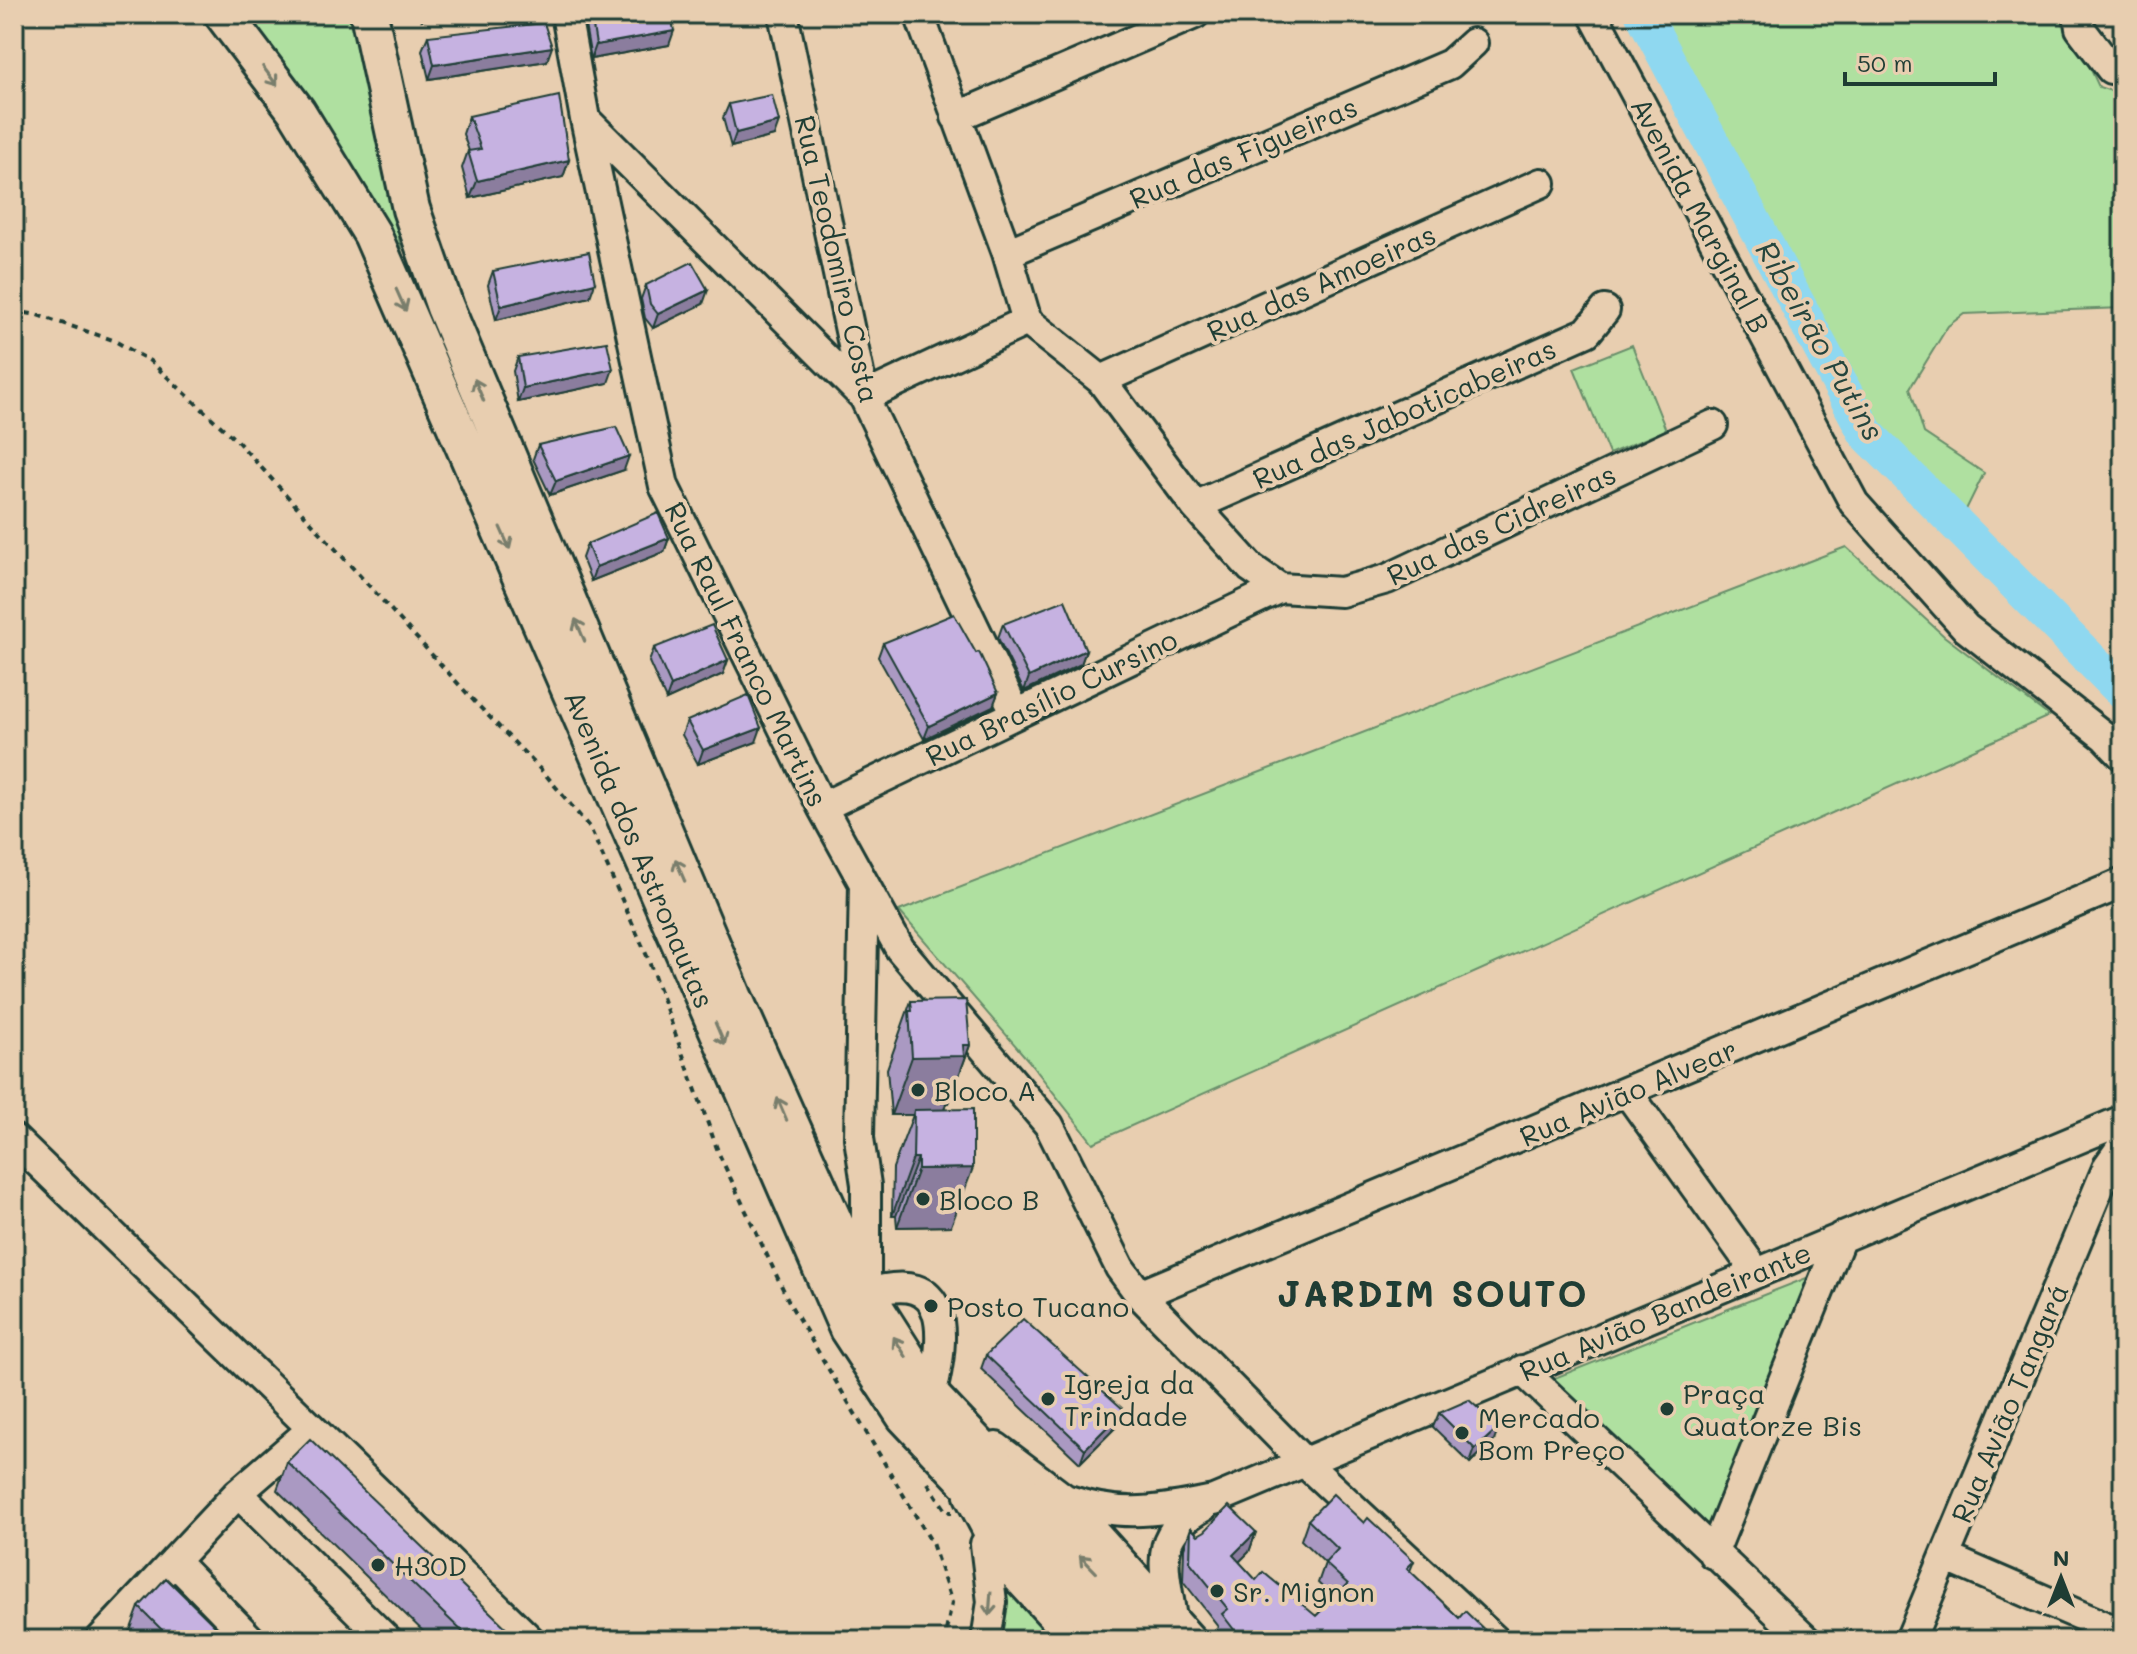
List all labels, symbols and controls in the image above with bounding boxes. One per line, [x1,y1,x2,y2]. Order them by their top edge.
scale bar [1845,36,1995,86]
text: 50 m [1857,47,1913,78]
one-way arrow [262,65,279,86]
street label: Rua das Figueiras [1124,88,1362,216]
street label: Avenida Marginal B [1624,91,1778,339]
street label: Rua Teodomiro Costa [787,112,889,406]
street label: Rua das Amoeiras [1201,215,1441,349]
water label: Ribeirão Putins [1747,233,1895,447]
one-way arrow [394,288,409,312]
street label: Rua das Jaboticabeiras [1247,330,1561,496]
one-way arrow [471,378,486,403]
street label: Rua das Cidreiras [1381,455,1621,593]
street label: Rua Raul Franco Martins [657,496,837,812]
one-way arrow [498,526,513,550]
one-way arrow [571,618,586,643]
street label: Rua Brasílio Cursino [919,620,1183,774]
street label: Avenida dos Astronautas [557,685,723,1013]
one-way arrow [672,858,687,883]
one-way arrow [713,1021,728,1045]
street label: Rua Avião Alvear [1514,1030,1742,1154]
place label: Bloco A [934,1072,1036,1108]
marker: Bloco A [909,1081,927,1099]
one-way arrow [774,1097,789,1122]
place label: Bloco B [939,1181,1039,1217]
marker: Bloco B [914,1190,932,1208]
street label: Rua Avião Bandeirante [1514,1233,1816,1389]
district label: JARDIM SOUTO [1277,1269,1589,1316]
street label: Rua Avião Tangará [1942,1278,2076,1528]
place label: Posto Tucano [947,1288,1129,1324]
marker: Posto Tucano [922,1297,940,1315]
one-way arrow [891,1336,907,1359]
place label: Igreja da Trindade [1064,1365,1195,1433]
place label: Praça Quatorze Bis [1683,1375,1862,1443]
marker: Igreja da Trindade [1039,1390,1057,1408]
place label: Mercado Bom Preço [1478,1399,1625,1467]
marker: Praça Quatorze Bis [1658,1400,1676,1418]
marker: Mercado Bom Preço [1453,1424,1471,1442]
north arrow [2021,1538,2101,1618]
text: N [2053,1543,2069,1572]
place label: H30D [394,1547,467,1583]
one-way arrow [1080,1554,1098,1574]
marker: H30D [369,1556,387,1574]
place label: Sr. Mignon [1233,1573,1375,1609]
marker: Sr. Mignon [1208,1582,1226,1600]
one-way arrow [982,1590,997,1617]

